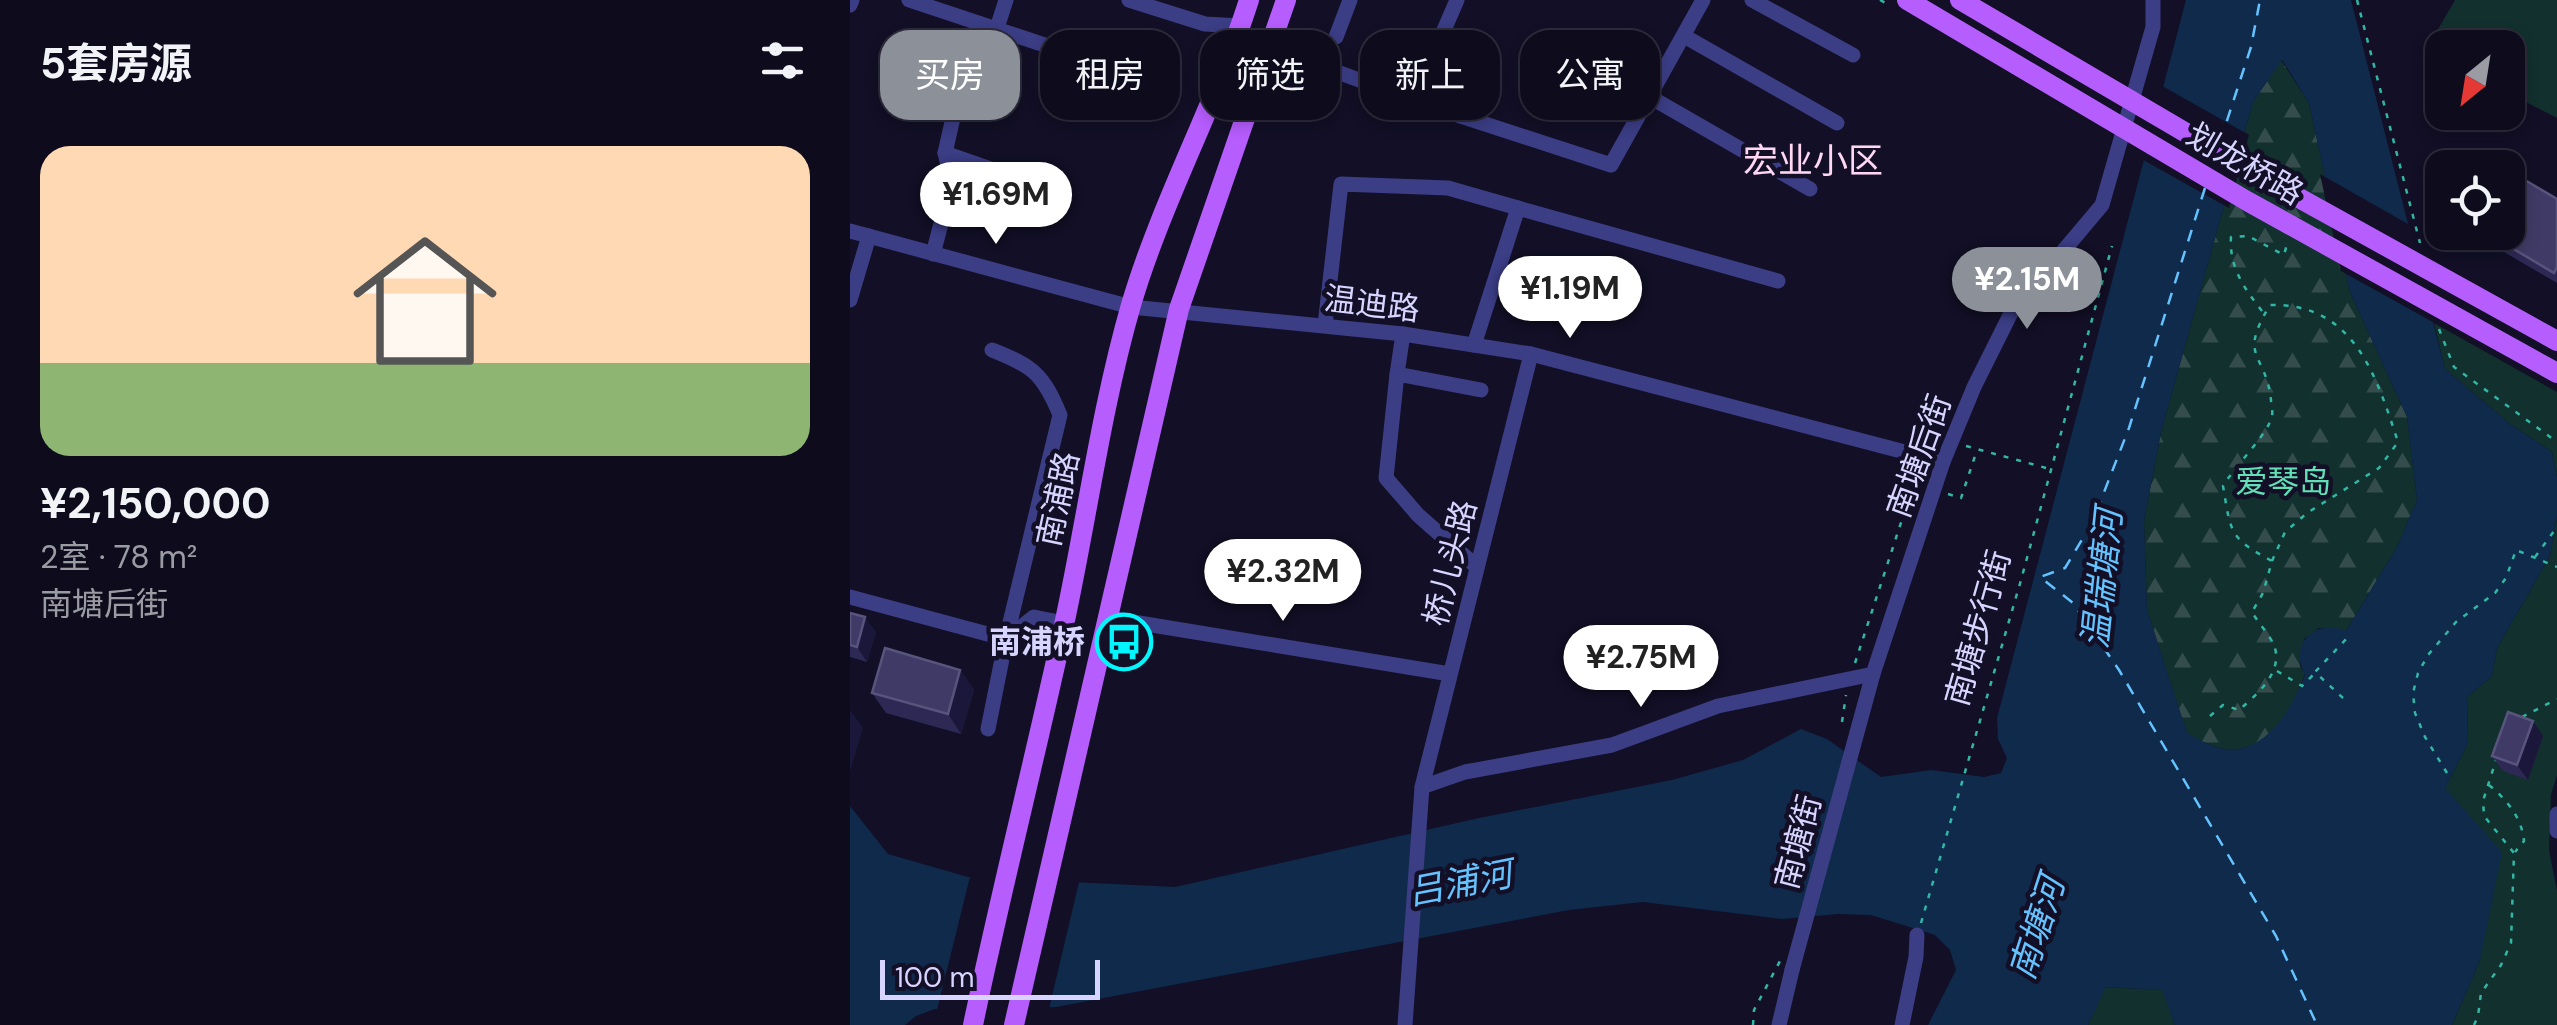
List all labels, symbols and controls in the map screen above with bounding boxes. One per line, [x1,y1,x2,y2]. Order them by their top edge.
chip: 买房 [880,30,1020,120]
chip: 租房 [1040,30,1180,120]
chip: 筛选 [1200,30,1340,120]
chip: 新上 [1360,30,1500,120]
chip: 公寓 [1520,30,1660,120]
north arrow [2425,30,2525,130]
map controls [2425,30,2525,250]
icon: filters [755,33,810,88]
text: 5套房源 [40,36,192,91]
street label: 划龙桥路 [2179,114,2311,214]
district label: 宏业小区 [1743,138,1883,184]
button: locate [2425,150,2525,250]
pin: ¥1.69M [915,162,1077,247]
text: ¥1.69M [942,173,1050,215]
icon: home [335,211,515,391]
pin: ¥2.15M [1946,247,2108,332]
pin: ¥1.19M [1489,256,1651,341]
text: ¥2.15M [1974,258,2080,300]
text: ¥1.19M [1520,267,1620,309]
street label: 温迪路 [1322,277,1422,331]
street label: 南塘后街 [1877,389,1961,523]
street label: 南浦路 [1027,448,1089,550]
park label: 爱琴岛 [2235,461,2331,503]
text: ¥2,150,000 [40,476,271,531]
street label: 桥儿头路 [1414,496,1486,630]
water label: 温瑞塘河 [2072,501,2133,651]
text: 2室 · 78 m² [40,536,197,578]
pin: ¥2.32M [1202,539,1364,624]
street label: 南塘步行街 [1936,545,2020,711]
text: ¥2.32M [1226,550,1340,592]
text: 南塘后街 [40,583,168,625]
bus stop icon: 南浦桥 [1094,612,1154,672]
place label: 南浦桥 [989,621,1085,663]
pin: ¥2.75M [1560,625,1722,710]
text: ¥2.75M [1585,636,1697,678]
street label: 南塘街 [1765,790,1831,894]
water label: 吕浦河 [1404,849,1522,916]
water label: 南塘河 [1999,865,2077,985]
scale bar [880,955,1100,1000]
text: 100 m [895,959,974,996]

